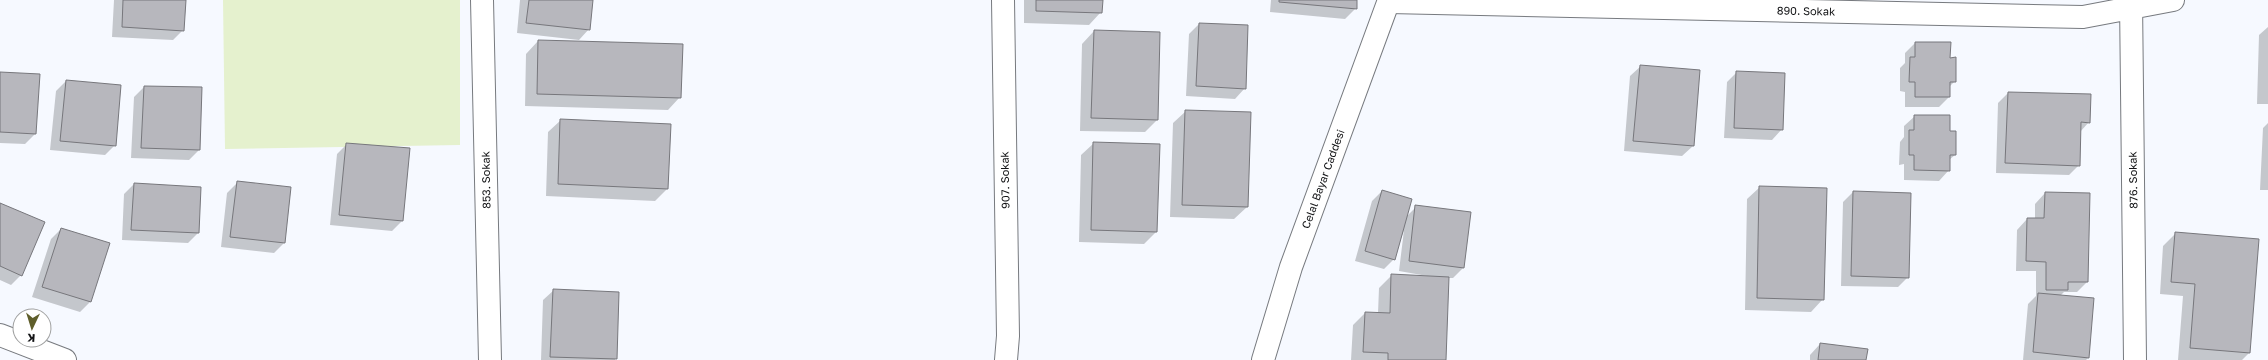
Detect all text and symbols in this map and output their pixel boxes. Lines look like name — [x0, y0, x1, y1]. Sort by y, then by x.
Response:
street label: 890. Sokak — [1777, 3, 1835, 18]
street label: Celal Bayar Caddesi — [1299, 127, 1347, 230]
street label: 853. Sokak — [478, 151, 493, 209]
street label: 907. Sokak — [997, 151, 1012, 209]
street label: 876. Sokak — [2125, 151, 2140, 209]
north arrow — [12, 308, 52, 348]
text: K — [27, 332, 36, 345]

